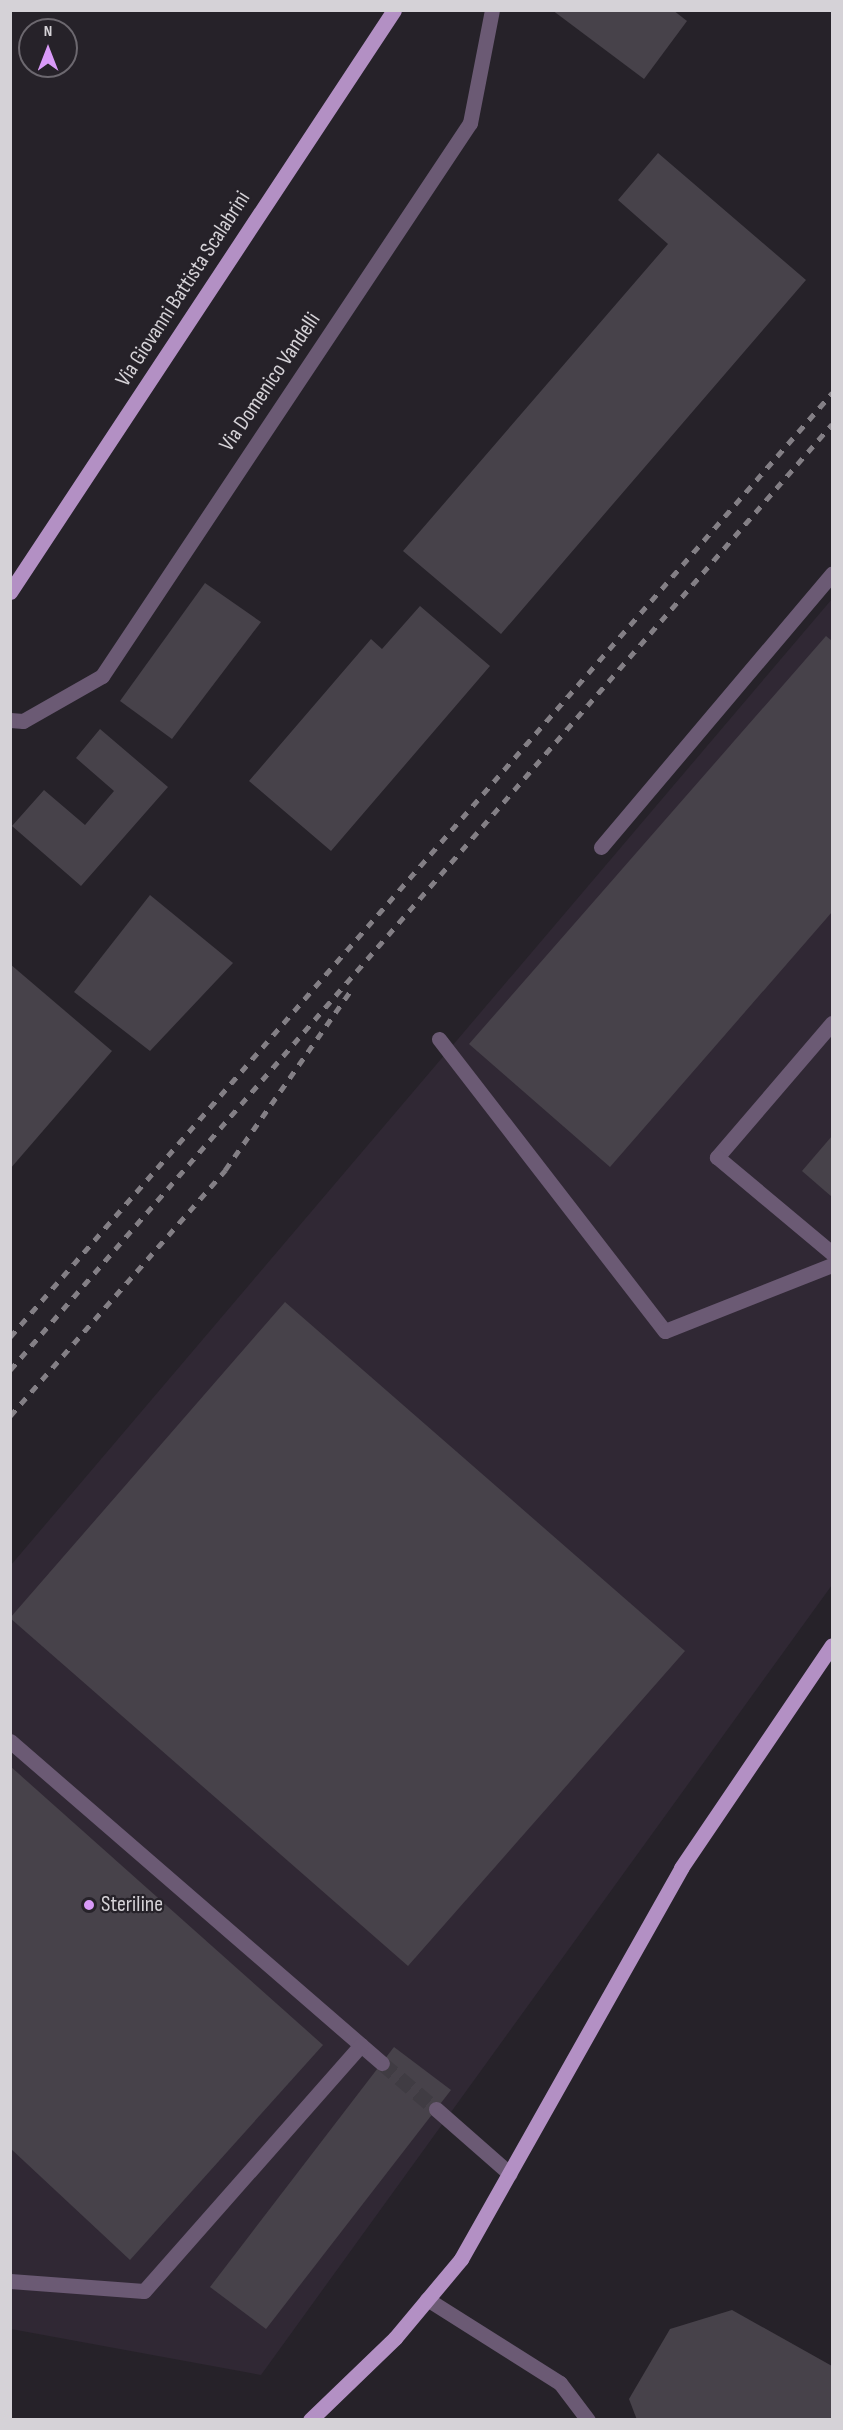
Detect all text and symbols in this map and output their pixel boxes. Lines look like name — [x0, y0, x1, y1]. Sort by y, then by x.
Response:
north arrow — [18, 18, 78, 78]
text: N — [44, 22, 52, 41]
street label: Via Giovanni Battista Scalabrini — [110, 186, 256, 392]
street label: Via Domenico Vandelli — [214, 308, 326, 456]
place label: Steriline — [101, 1892, 163, 1918]
marker: Steriline — [82, 1898, 96, 1912]

